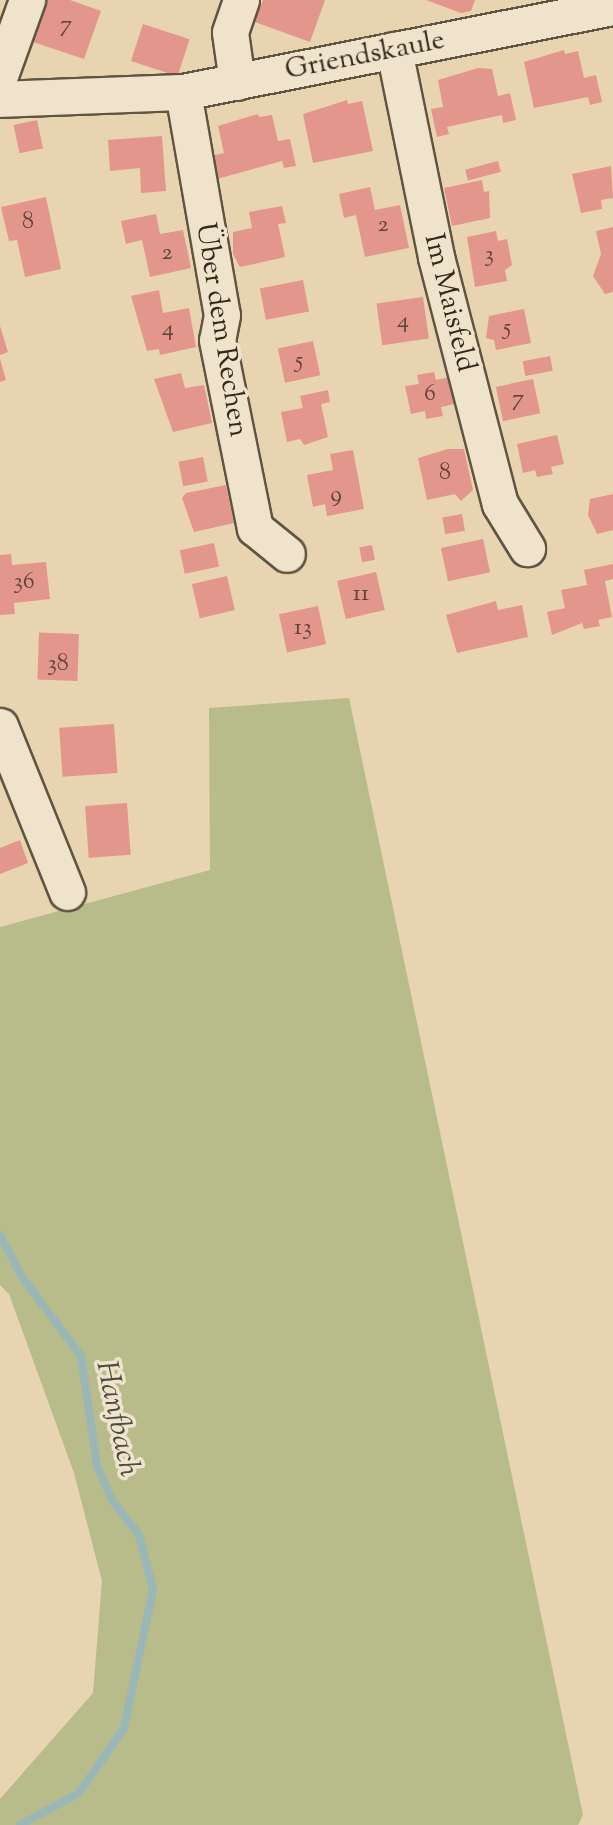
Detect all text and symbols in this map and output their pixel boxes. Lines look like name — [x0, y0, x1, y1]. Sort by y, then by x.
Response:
house number: 7 — [60, 12, 72, 40]
street label: Griendskaule — [282, 24, 448, 88]
house number: 8 — [22, 209, 34, 237]
house number: 2 — [377, 212, 389, 240]
street label: Über dem Rechen — [187, 220, 255, 440]
street label: Im Maisfeld — [416, 230, 482, 376]
house number: 2 — [161, 240, 173, 268]
house number: 3 — [484, 242, 494, 270]
house number: 4 — [397, 308, 409, 336]
house number: 5 — [503, 315, 511, 343]
house number: 4 — [162, 316, 174, 344]
house number: 5 — [295, 348, 303, 376]
house number: 6 — [424, 381, 436, 409]
house number: 7 — [512, 386, 524, 414]
house number: 8 — [439, 460, 451, 488]
house number: 9 — [330, 482, 342, 510]
house number: 36 — [13, 569, 35, 597]
house number: 11 — [353, 581, 369, 609]
house number: 13 — [294, 615, 312, 643]
house number: 38 — [47, 651, 69, 679]
water label: Hanfbach — [86, 1358, 146, 1480]

